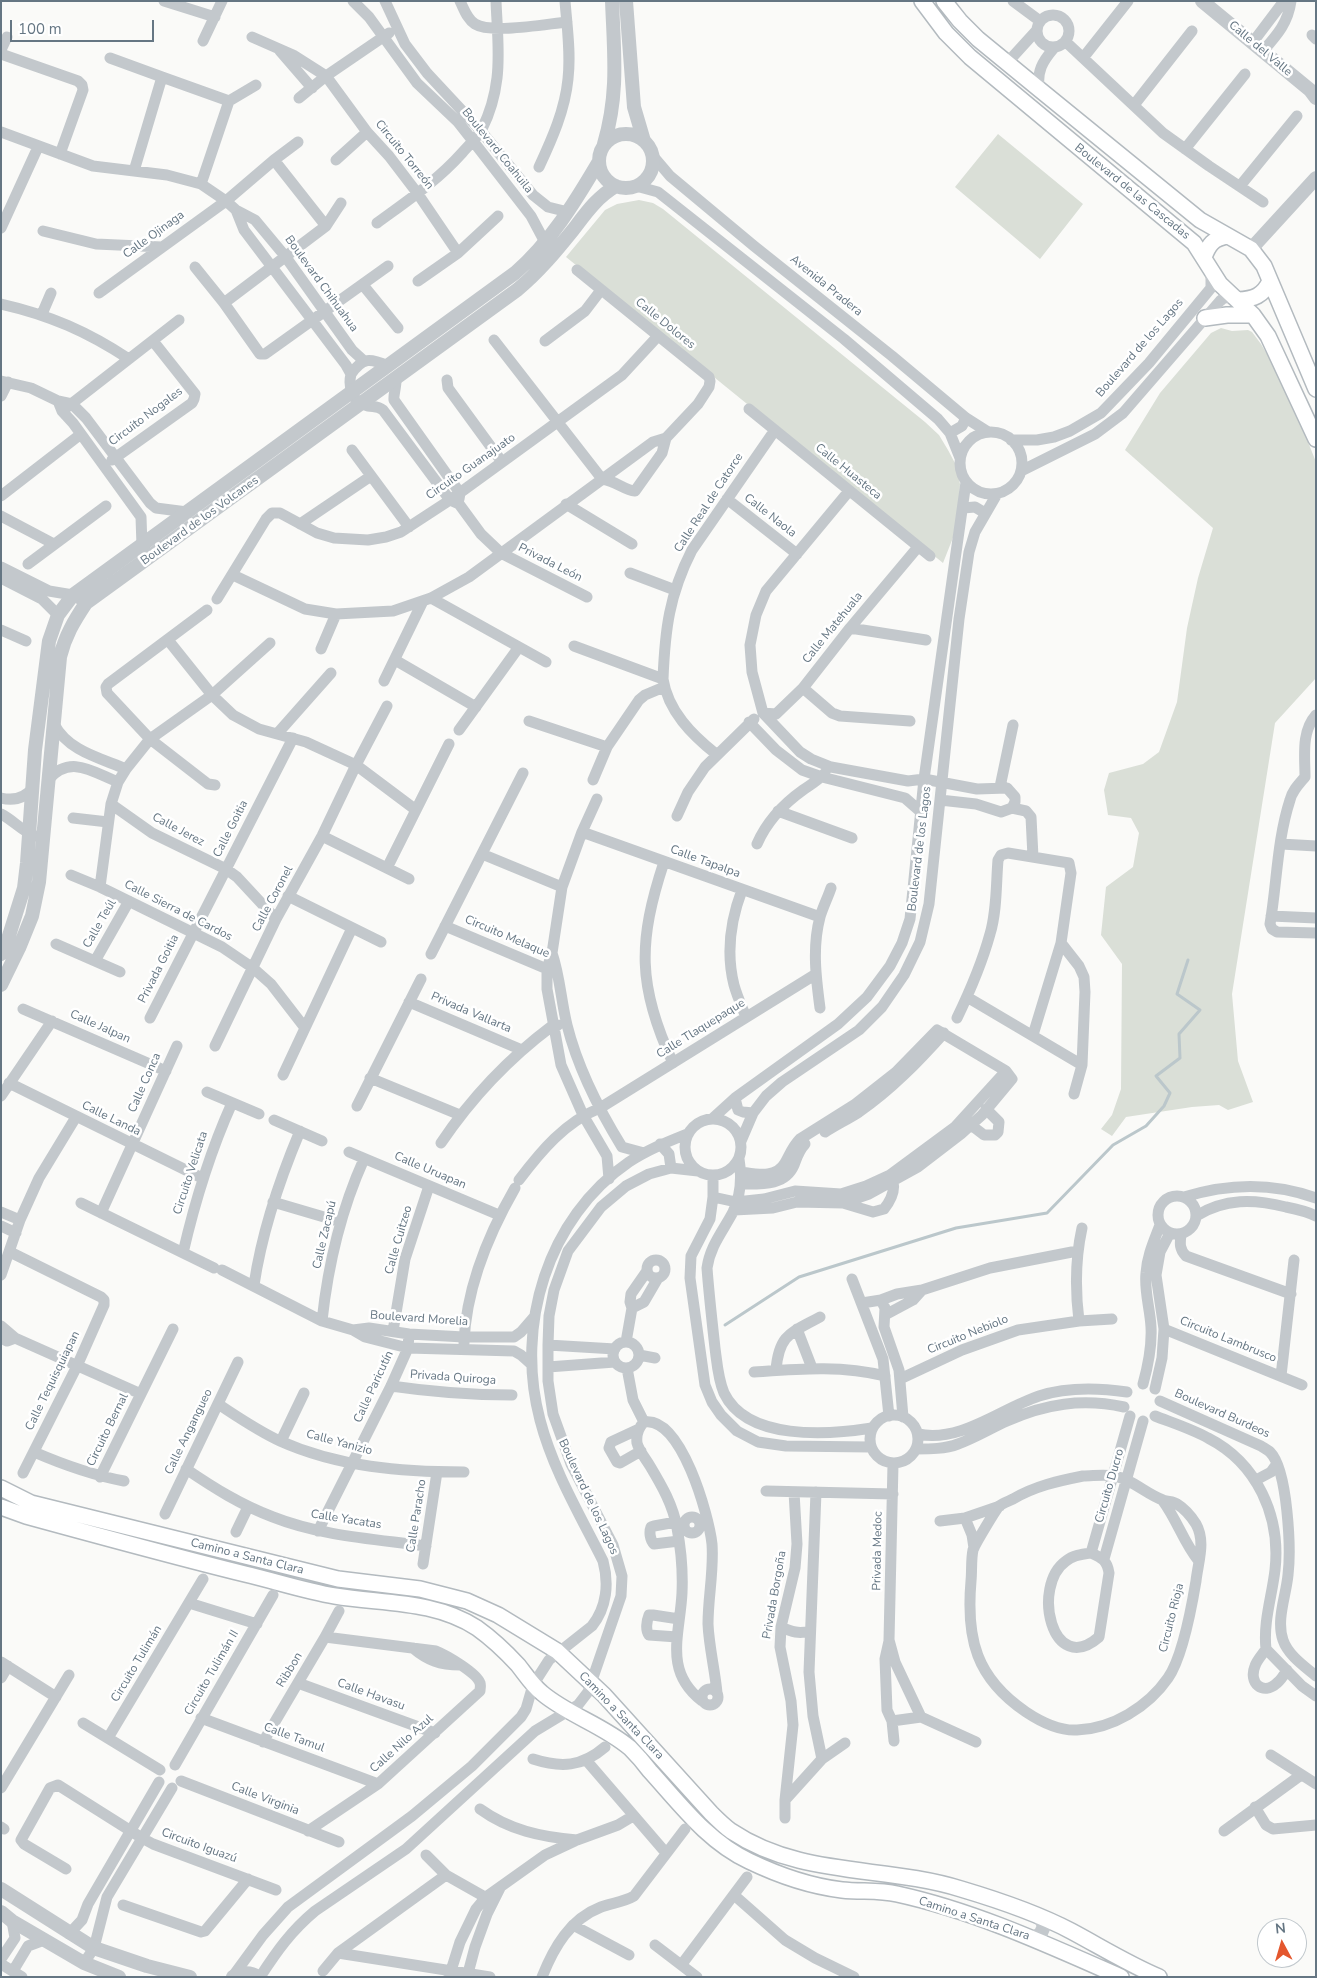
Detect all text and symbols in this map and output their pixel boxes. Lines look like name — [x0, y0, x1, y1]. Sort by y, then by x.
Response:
scale bar — [12, 10, 156, 42]
street label: Calle del Valle — [1225, 18, 1295, 80]
text: 100 m — [18, 19, 62, 39]
street label: Boulevard Coahuila — [458, 106, 536, 196]
street label: Circuito Torreón — [372, 117, 436, 193]
street label: Boulevard de las Cascadas — [1071, 141, 1193, 243]
street label: Calle Ojinaga — [121, 208, 187, 262]
street label: Boulevard Chihuahua — [281, 233, 361, 335]
street label: Avenida Pradera — [787, 252, 865, 320]
street label: Calle Dolores — [632, 295, 698, 353]
street label: Boulevard de los Lagos — [1093, 296, 1187, 400]
street label: Circuito Nogales — [106, 385, 186, 449]
street label: Circuito Guanajuato — [424, 431, 518, 503]
street label: Calle Huasteca — [812, 441, 884, 503]
street label: Calle Real de Catorce — [671, 451, 747, 555]
street label: Boulevard de los Volcanes — [138, 473, 262, 569]
street label: Calle Naola — [741, 491, 799, 541]
street label: Privada León — [516, 541, 584, 585]
street label: Calle Matehuala — [800, 589, 866, 667]
street label: Boulevard de los Lagos — [905, 786, 935, 912]
street label: Calle Goitia — [210, 798, 252, 860]
street label: Calle Jerez — [149, 810, 207, 850]
street label: Calle Tapalpa — [668, 843, 742, 881]
street label: Calle Coronel — [250, 864, 296, 934]
street label: Calle Sierra de Cardos — [121, 877, 235, 945]
street label: Calle Teúl — [80, 897, 120, 951]
street label: Circuito Melaque — [462, 913, 552, 961]
street label: Privada Goitia — [136, 932, 182, 1006]
street label: Privada Vallarta — [429, 990, 513, 1036]
street label: Calle Tlaquepaque — [654, 996, 748, 1062]
street label: Calle Jalpan — [68, 1007, 132, 1047]
street label: Calle Conca — [125, 1051, 165, 1115]
street label: Calle Landa — [79, 1099, 143, 1139]
street label: Circuito Velicata — [171, 1130, 211, 1216]
street label: Calle Uruapan — [392, 1149, 468, 1193]
street label: Calle Zacapú — [310, 1199, 340, 1271]
street label: Calle Cuitzeo — [382, 1204, 416, 1276]
street label: Boulevard Morelia — [369, 1308, 469, 1330]
street label: Circuito Nebiolo — [925, 1312, 1011, 1358]
street label: Circuito Lambrusco — [1178, 1314, 1278, 1366]
street label: Calle Tequisquiapan — [23, 1329, 83, 1433]
street label: Calle Paricutín — [351, 1349, 397, 1425]
street label: Privada Quiroga — [409, 1368, 497, 1388]
street label: Boulevard Burdeos — [1172, 1386, 1272, 1442]
street label: Calle Angangueo — [162, 1387, 216, 1477]
street label: Circuito Bernal — [84, 1391, 132, 1469]
street label: Calle Yanizio — [304, 1427, 374, 1459]
street label: Boulevard de los Lagos — [555, 1437, 621, 1557]
street label: Circuito Ducro — [1093, 1447, 1127, 1525]
street label: Calle Paracho — [404, 1478, 430, 1554]
street label: Calle Yacatas — [310, 1507, 382, 1533]
street label: Privada Medoc — [870, 1511, 886, 1591]
street label: Camino a Santa Clara — [189, 1536, 305, 1578]
street label: Privada Borgoña — [760, 1550, 790, 1640]
street label: Circuito Rioja — [1156, 1582, 1188, 1654]
street label: Circuito Tulimán — [108, 1623, 166, 1705]
street label: Circuito Tulimán II — [182, 1628, 242, 1718]
street label: Ribbon — [274, 1650, 306, 1690]
street label: Camino a Santa Clara — [575, 1669, 667, 1763]
street label: Calle Havasu — [335, 1676, 407, 1714]
street label: Calle Nilo Azul — [367, 1712, 437, 1776]
street label: Calle Tamul — [261, 1720, 327, 1756]
street label: Calle Virginia — [229, 1779, 301, 1819]
street label: Circuito Iguazú — [159, 1826, 239, 1866]
street label: Camino a Santa Clara — [917, 1894, 1031, 1944]
north arrow — [1257, 1918, 1307, 1968]
text: N — [1274, 1919, 1287, 1939]

